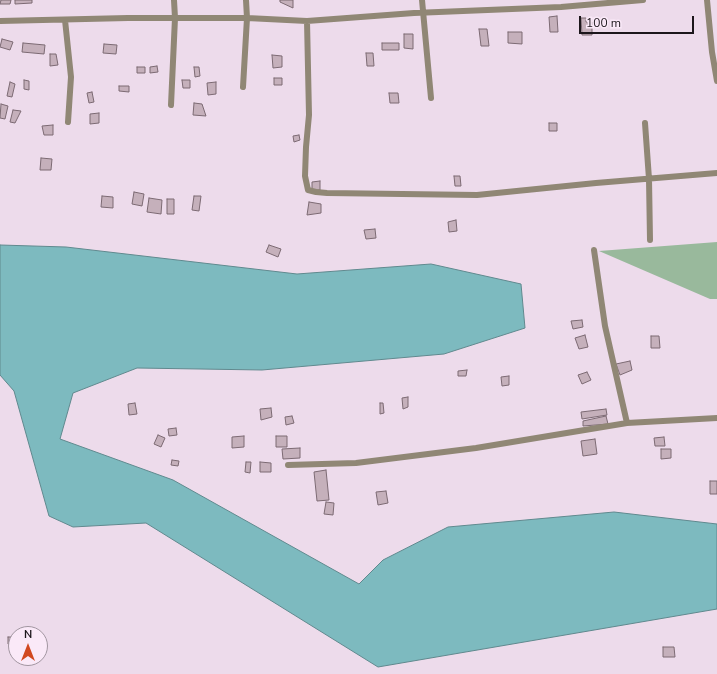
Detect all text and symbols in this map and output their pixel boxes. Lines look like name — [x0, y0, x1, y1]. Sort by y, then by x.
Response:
scale bar — [581, 8, 696, 34]
text: 100 m — [586, 15, 621, 31]
north arrow — [8, 626, 48, 666]
text: N — [24, 627, 32, 642]

